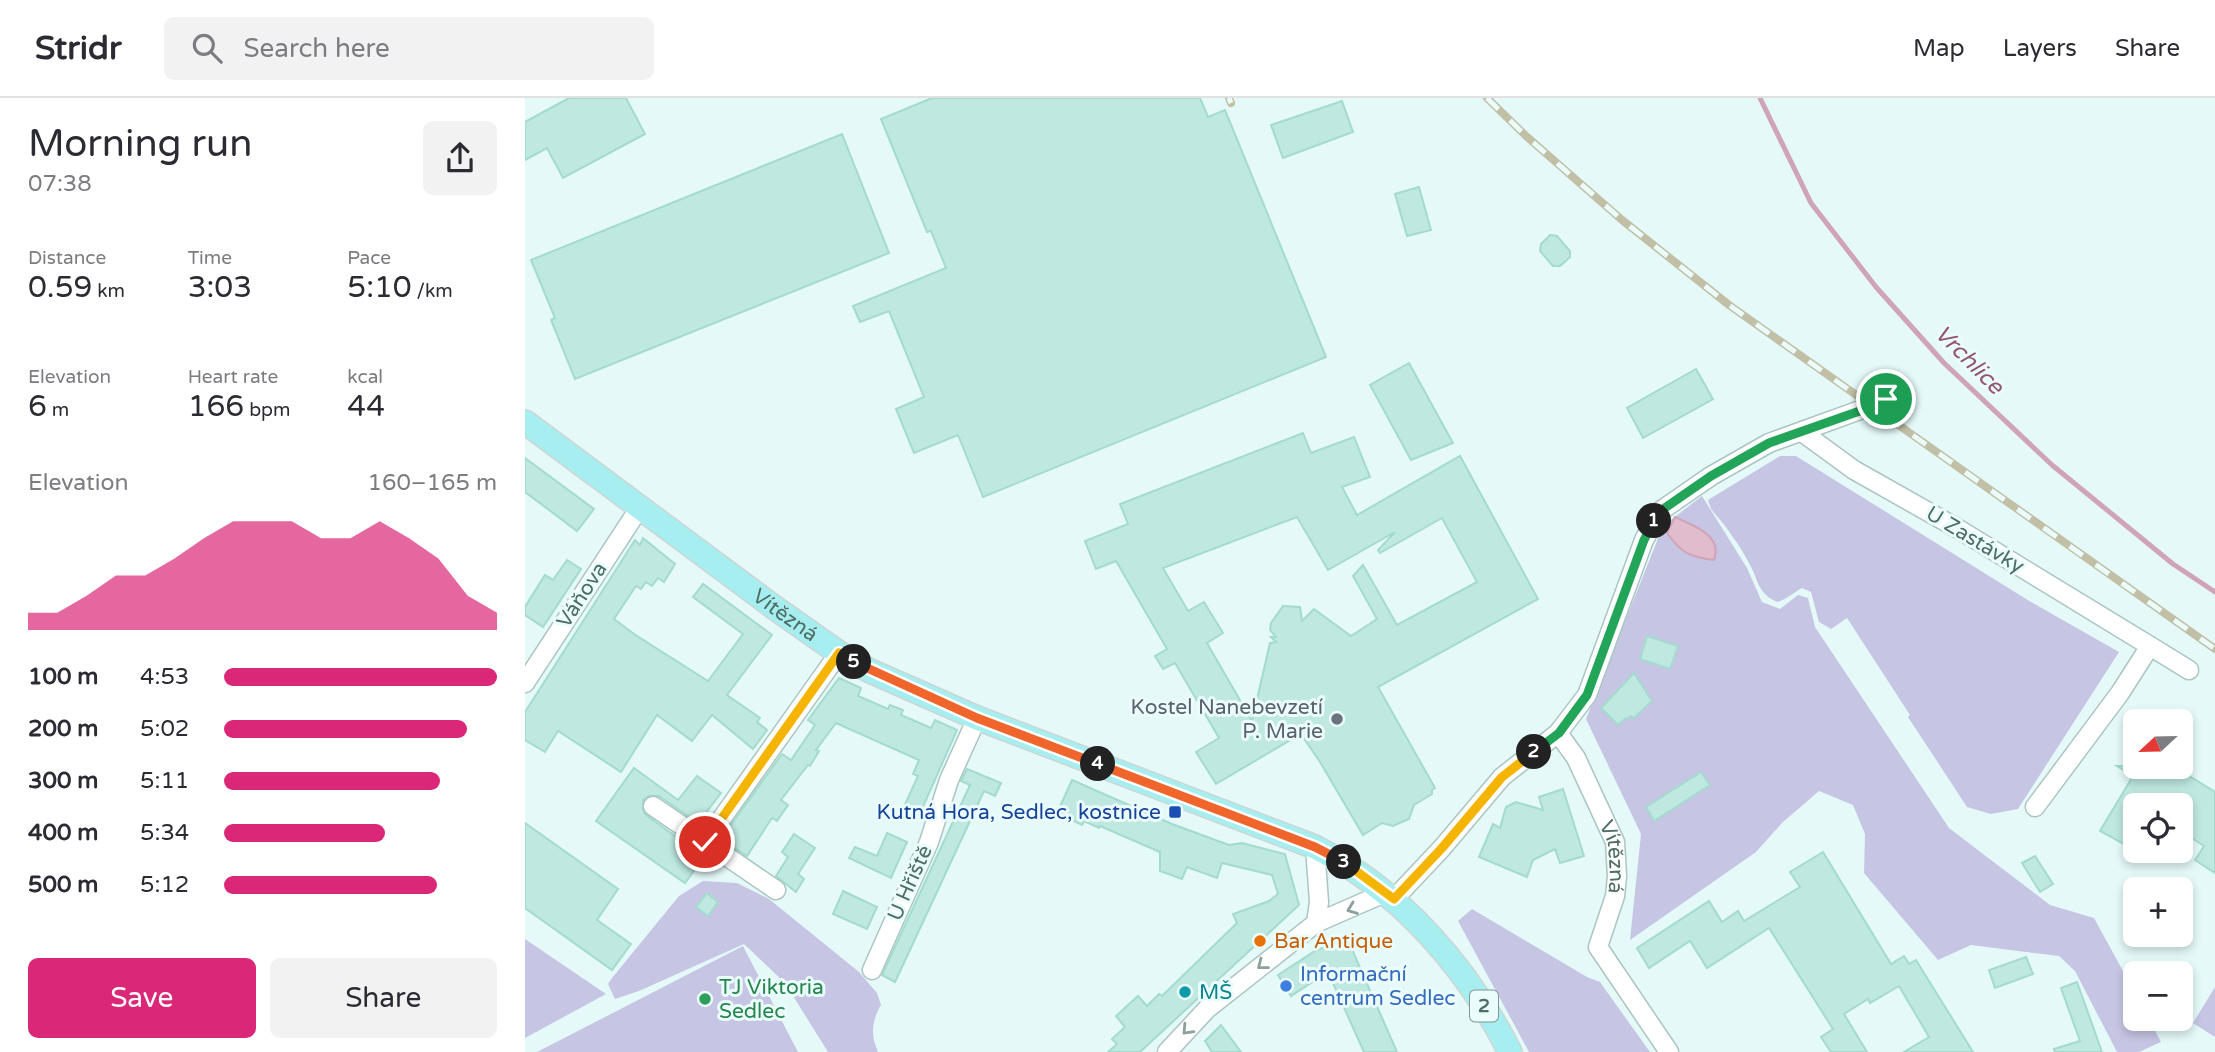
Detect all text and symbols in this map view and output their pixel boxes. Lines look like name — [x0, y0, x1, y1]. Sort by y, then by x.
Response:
search box — [164, 17, 654, 80]
text: Stridr — [35, 29, 122, 68]
icon: search — [188, 29, 226, 67]
text: Search here — [244, 33, 390, 64]
text: Map — [1913, 34, 1965, 63]
text: Layers — [2003, 34, 2077, 63]
text: Share — [2115, 34, 2180, 63]
text: Morning run — [28, 121, 252, 167]
button: share — [423, 121, 497, 195]
text: 07:38 — [28, 170, 92, 198]
text: Distance — [28, 247, 106, 269]
text: Time — [188, 247, 232, 269]
text: Pace — [347, 247, 391, 269]
text: 0.59 — [28, 269, 92, 306]
text: 3:03 — [188, 269, 252, 306]
text: 5:10 — [347, 269, 412, 306]
text: km — [92, 280, 125, 302]
text: /km — [412, 280, 453, 302]
water label: Vrchlice — [1929, 320, 2011, 402]
text: Elevation — [28, 366, 111, 388]
text: Heart rate — [188, 366, 278, 388]
text: kcal — [347, 366, 383, 388]
pin — [1856, 369, 1916, 429]
icon: arrive — [1867, 380, 1905, 418]
text: 6 — [28, 388, 47, 425]
text: 166 — [188, 388, 244, 425]
text: 44 — [347, 388, 385, 425]
text: m — [47, 399, 69, 421]
text: bpm — [244, 399, 291, 421]
text: Elevation — [28, 469, 129, 497]
text: 160–165 m — [368, 469, 497, 497]
street label: U Zastávky — [1921, 501, 2029, 579]
pin: 1 — [1637, 504, 1671, 538]
text: 1 — [1648, 509, 1659, 531]
street label: Váňova — [552, 557, 612, 633]
street label: Vítězná — [748, 583, 823, 647]
pin: 5 — [837, 644, 871, 680]
text: 5 — [848, 650, 859, 672]
text: 100 m — [28, 663, 98, 691]
text: 4:53 — [140, 663, 189, 691]
place label: Kostel Nanebevzetí P. Marie — [1131, 695, 1323, 744]
north arrow — [2123, 709, 2193, 779]
map controls — [2123, 709, 2193, 1031]
marker: Kostel Nanebevzetí P. Marie — [1329, 711, 1345, 727]
text: 200 m — [28, 715, 98, 743]
text: 5:02 — [140, 715, 189, 743]
pin: 2 — [1517, 734, 1551, 770]
text: 2 — [1528, 740, 1539, 762]
pin: 4 — [1081, 746, 1115, 782]
text: 4 — [1092, 752, 1103, 774]
text: 300 m — [28, 767, 98, 795]
text: 5:11 — [140, 767, 189, 795]
button: locate — [2123, 793, 2193, 863]
place label: Kutná Hora, Sedlec, kostnice — [877, 800, 1161, 825]
marker: Kutná Hora, Sedlec, kostnice — [1167, 804, 1183, 820]
pin — [675, 812, 735, 872]
street label: Vítězná — [1594, 816, 1630, 895]
text: 400 m — [28, 819, 98, 847]
text: 5:34 — [140, 819, 189, 847]
icon: check — [686, 823, 724, 861]
street label: U Hřiště — [882, 841, 938, 925]
pin: 3 — [1327, 844, 1361, 880]
text: 3 — [1338, 850, 1349, 872]
text: 500 m — [28, 871, 98, 899]
text: 5:12 — [140, 871, 189, 899]
button: + — [2123, 877, 2193, 947]
one-way arrow — [1346, 900, 1358, 914]
place label: Bar Antique — [1274, 929, 1393, 954]
marker: Bar Antique — [1252, 933, 1268, 949]
one-way arrow — [1258, 957, 1271, 969]
button: Save — [28, 958, 256, 1038]
button: Share — [270, 958, 497, 1038]
button: − — [2123, 961, 2193, 1031]
place label: Informační centrum Sedlec — [1300, 962, 1456, 1011]
place label: TJ Viktoria Sedlec — [719, 975, 824, 1024]
marker: Informační centrum Sedlec — [1278, 978, 1294, 994]
place label: MŠ — [1199, 980, 1232, 1005]
marker: MŠ — [1177, 984, 1193, 1000]
marker: TJ Viktoria Sedlec — [697, 991, 713, 1007]
road number: 2 — [1470, 991, 1498, 1022]
one-way arrow — [1183, 1022, 1196, 1035]

